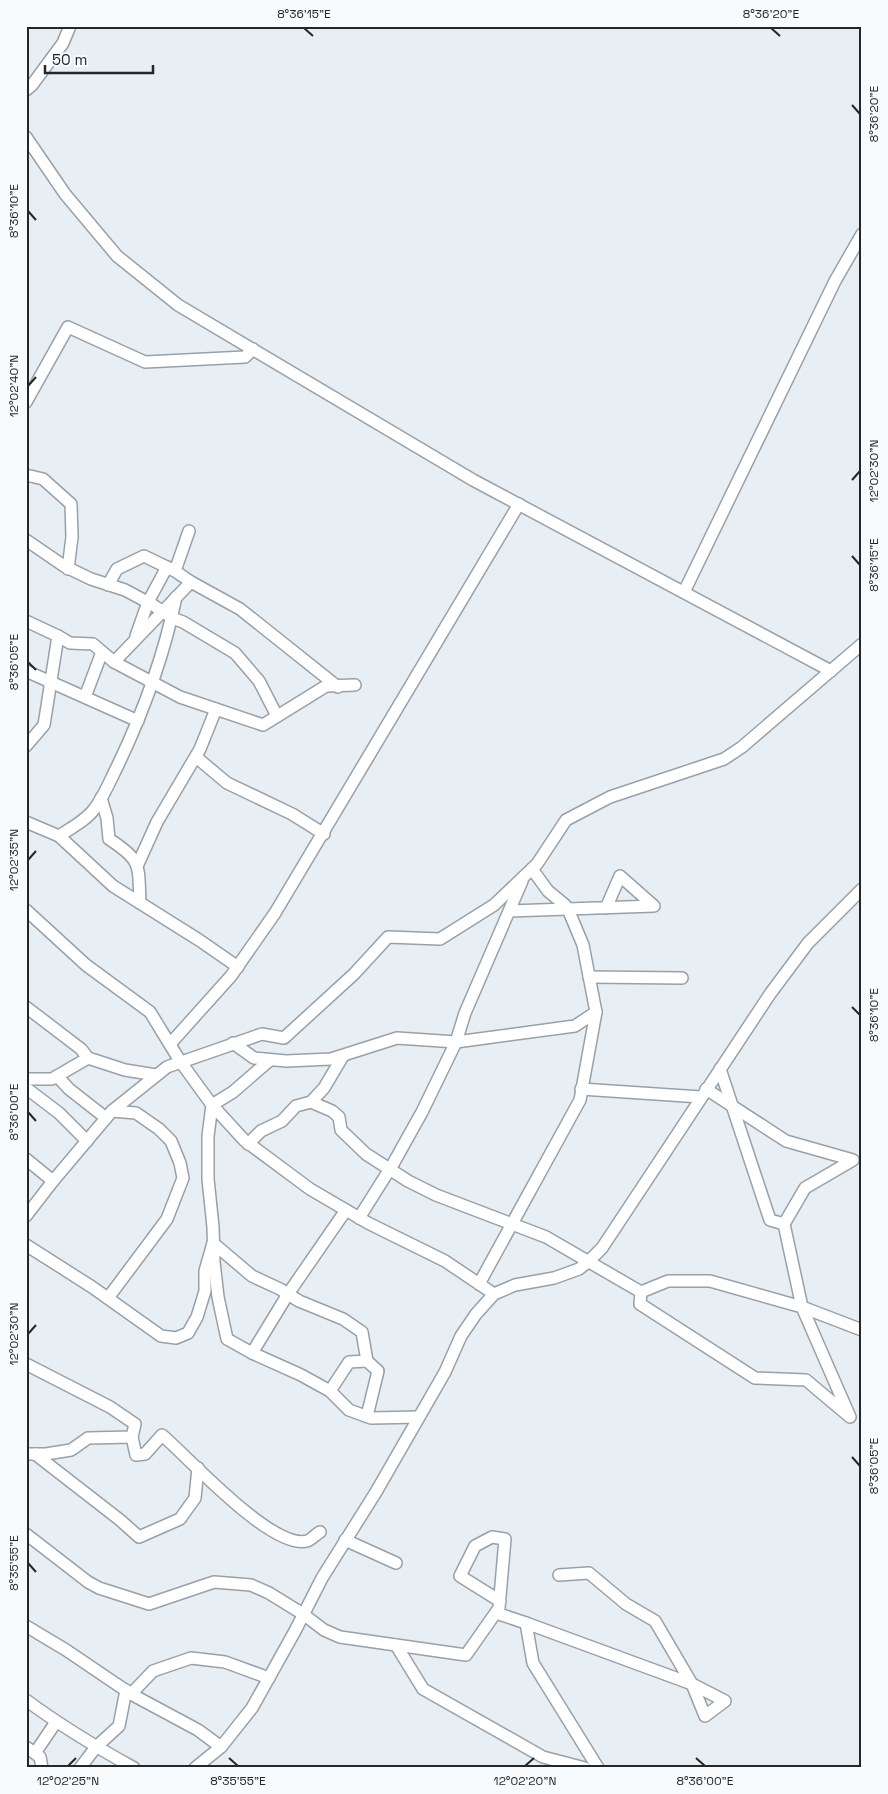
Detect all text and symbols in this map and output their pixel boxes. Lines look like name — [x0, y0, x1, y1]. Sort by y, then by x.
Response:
text: 8°36'15"E — [277, 6, 331, 22]
text: 8°36'20"E — [743, 6, 799, 22]
scale bar — [45, 42, 152, 74]
text: 50 m — [52, 50, 87, 69]
text: 8°36'20"E — [866, 86, 882, 142]
text: 8°36'10"E — [6, 184, 22, 238]
text: 12°02'40"N — [6, 355, 22, 417]
text: 12°02'30"N — [866, 440, 882, 502]
text: 8°36'15"E — [866, 538, 882, 592]
text: 8°36'05"E — [6, 634, 22, 690]
text: 12°02'35"N — [6, 829, 22, 891]
text: 8°36'10"E — [866, 988, 882, 1042]
text: 8°36'00"E — [6, 1083, 22, 1140]
text: 12°02'30"N — [6, 1303, 22, 1365]
text: 8°36'05"E — [866, 1438, 882, 1494]
text: 8°35'55"E — [6, 1535, 22, 1591]
text: 12°02'25"N — [37, 1773, 99, 1789]
text: 8°35'55"E — [210, 1773, 266, 1789]
text: 12°02'20"N — [494, 1773, 556, 1789]
text: 8°36'00"E — [677, 1773, 734, 1789]

